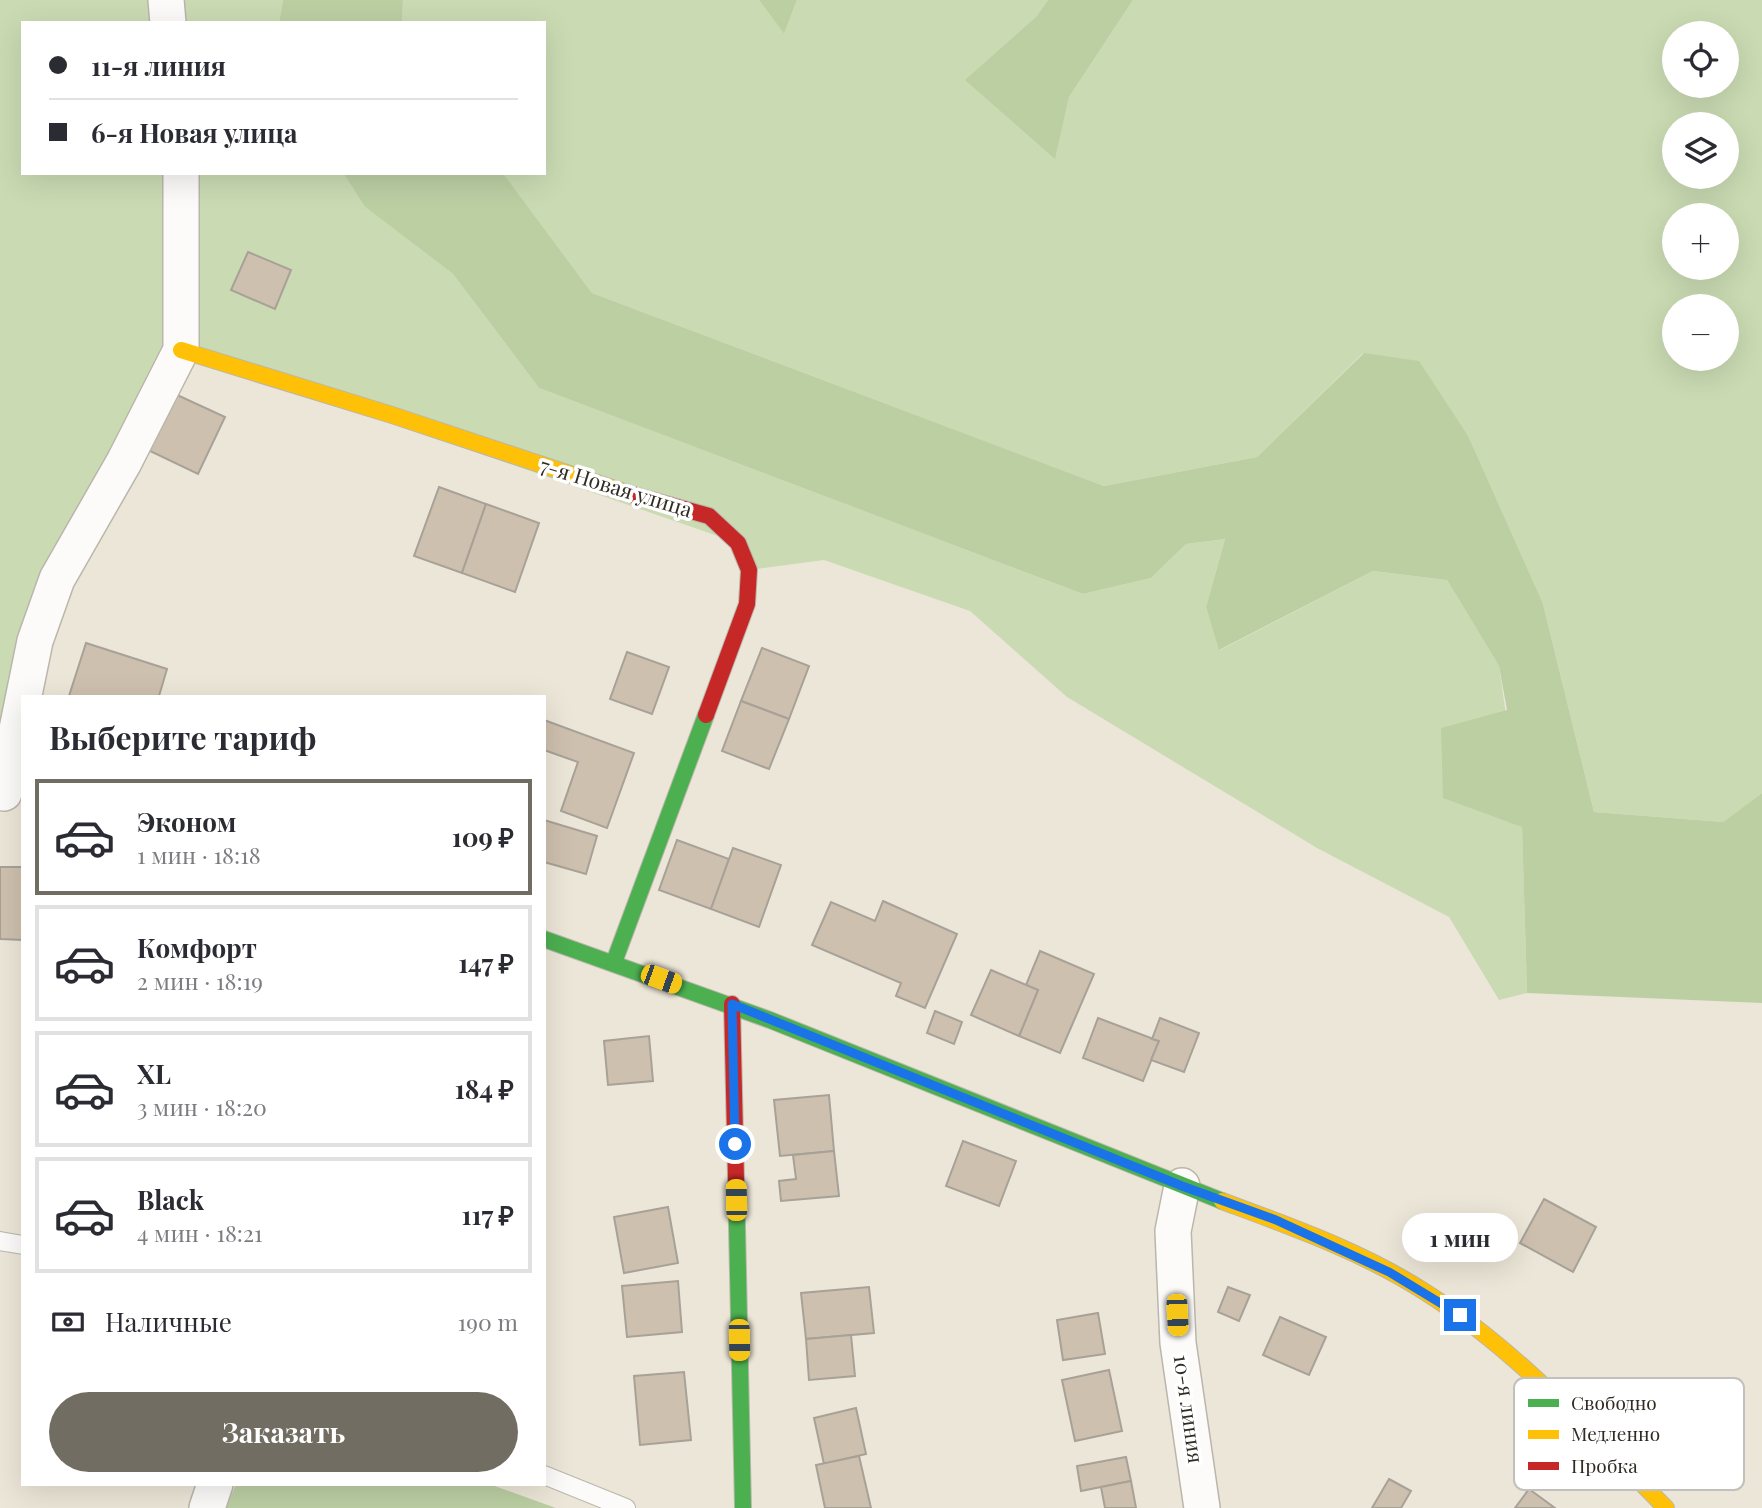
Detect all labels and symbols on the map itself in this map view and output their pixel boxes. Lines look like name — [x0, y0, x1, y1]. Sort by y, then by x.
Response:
street label: 7-я Новая улица — [537, 450, 696, 523]
car — [638, 962, 685, 996]
route start — [719, 1128, 751, 1160]
car — [726, 1179, 747, 1221]
callout: 1 мин — [1402, 1214, 1518, 1262]
car — [1166, 1293, 1189, 1337]
route end — [1444, 1299, 1476, 1331]
car — [729, 1319, 750, 1361]
street label: 10-я линия — [1168, 1353, 1211, 1465]
legend — [1514, 1378, 1744, 1490]
text: Свободно — [1571, 1389, 1657, 1415]
text: Медленно — [1571, 1420, 1660, 1446]
text: Пробка — [1571, 1452, 1638, 1478]

